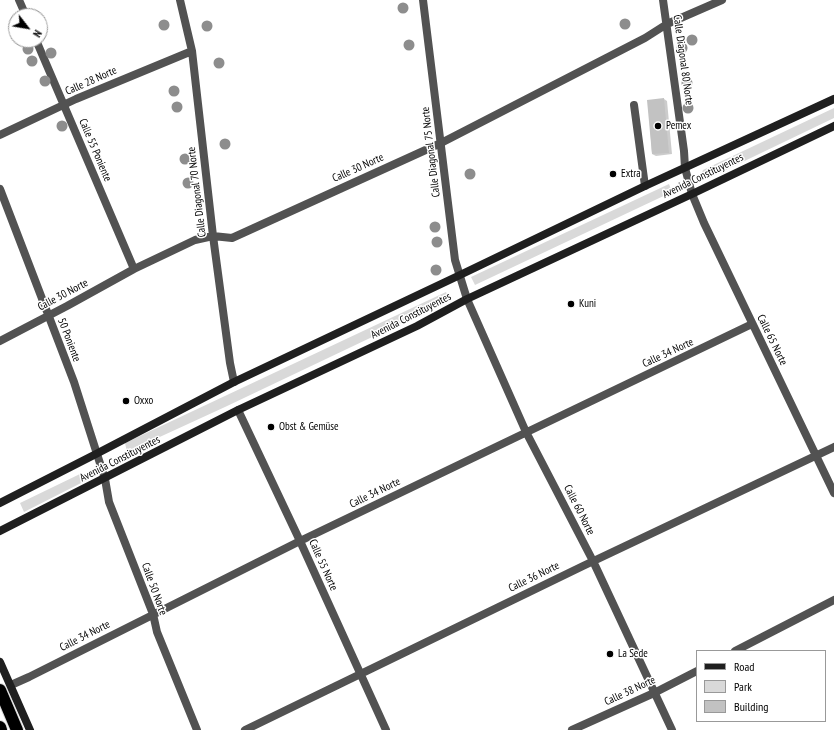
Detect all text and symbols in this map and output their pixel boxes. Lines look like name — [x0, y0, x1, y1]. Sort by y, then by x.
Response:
north arrow — [8, 8, 48, 48]
street label: Calle Diagonal 80 Norte — [670, 14, 696, 106]
text: N — [30, 28, 45, 40]
street label: Calle 28 Norte — [63, 64, 119, 98]
street label: Calle Diagonal 75 Norte — [419, 106, 443, 198]
street label: Calle 55 Poniente — [76, 117, 114, 183]
place label: Pemex — [666, 119, 691, 133]
marker: Pemex — [653, 121, 663, 131]
street label: Calle Diagonal 70 Norte — [185, 146, 209, 238]
street label: Calle 30 Norte — [330, 151, 386, 185]
street label: Avenida Constituyentes — [660, 151, 746, 201]
place label: Extra — [621, 167, 641, 181]
marker: Extra — [608, 169, 618, 179]
street label: Calle 30 Norte — [36, 276, 90, 314]
street label: Avenida Constituyentes — [369, 290, 453, 342]
place label: Kuni — [579, 297, 596, 311]
marker: Kuni — [566, 299, 576, 309]
street label: Calle 65 Norte — [754, 312, 790, 368]
street label: 50 Poniente — [55, 316, 83, 364]
street label: Calle 34 Norte — [640, 335, 696, 371]
place label: Oxxo — [134, 394, 153, 408]
marker: Oxxo — [121, 396, 131, 406]
place label: Obst & Gemüse — [279, 420, 339, 434]
marker: Obst & Gemüse — [266, 422, 276, 432]
street label: Avenida Constituyentes — [78, 433, 162, 485]
street label: Calle 34 Norte — [347, 475, 403, 511]
street label: Calle 60 Norte — [561, 483, 597, 537]
street label: Calle 55 Norte — [306, 537, 340, 593]
street label: Calle 36 Norte — [506, 559, 562, 595]
street label: Calle 50 Norte — [138, 561, 170, 617]
street label: Calle 34 Norte — [58, 618, 112, 654]
place label: La Sede — [618, 647, 648, 661]
marker: La Sede — [605, 649, 615, 659]
legend — [696, 650, 826, 722]
text: Road — [734, 659, 754, 674]
street label: Calle 38 Norte — [602, 673, 658, 709]
text: Park — [734, 679, 752, 694]
text: Building — [734, 699, 769, 714]

